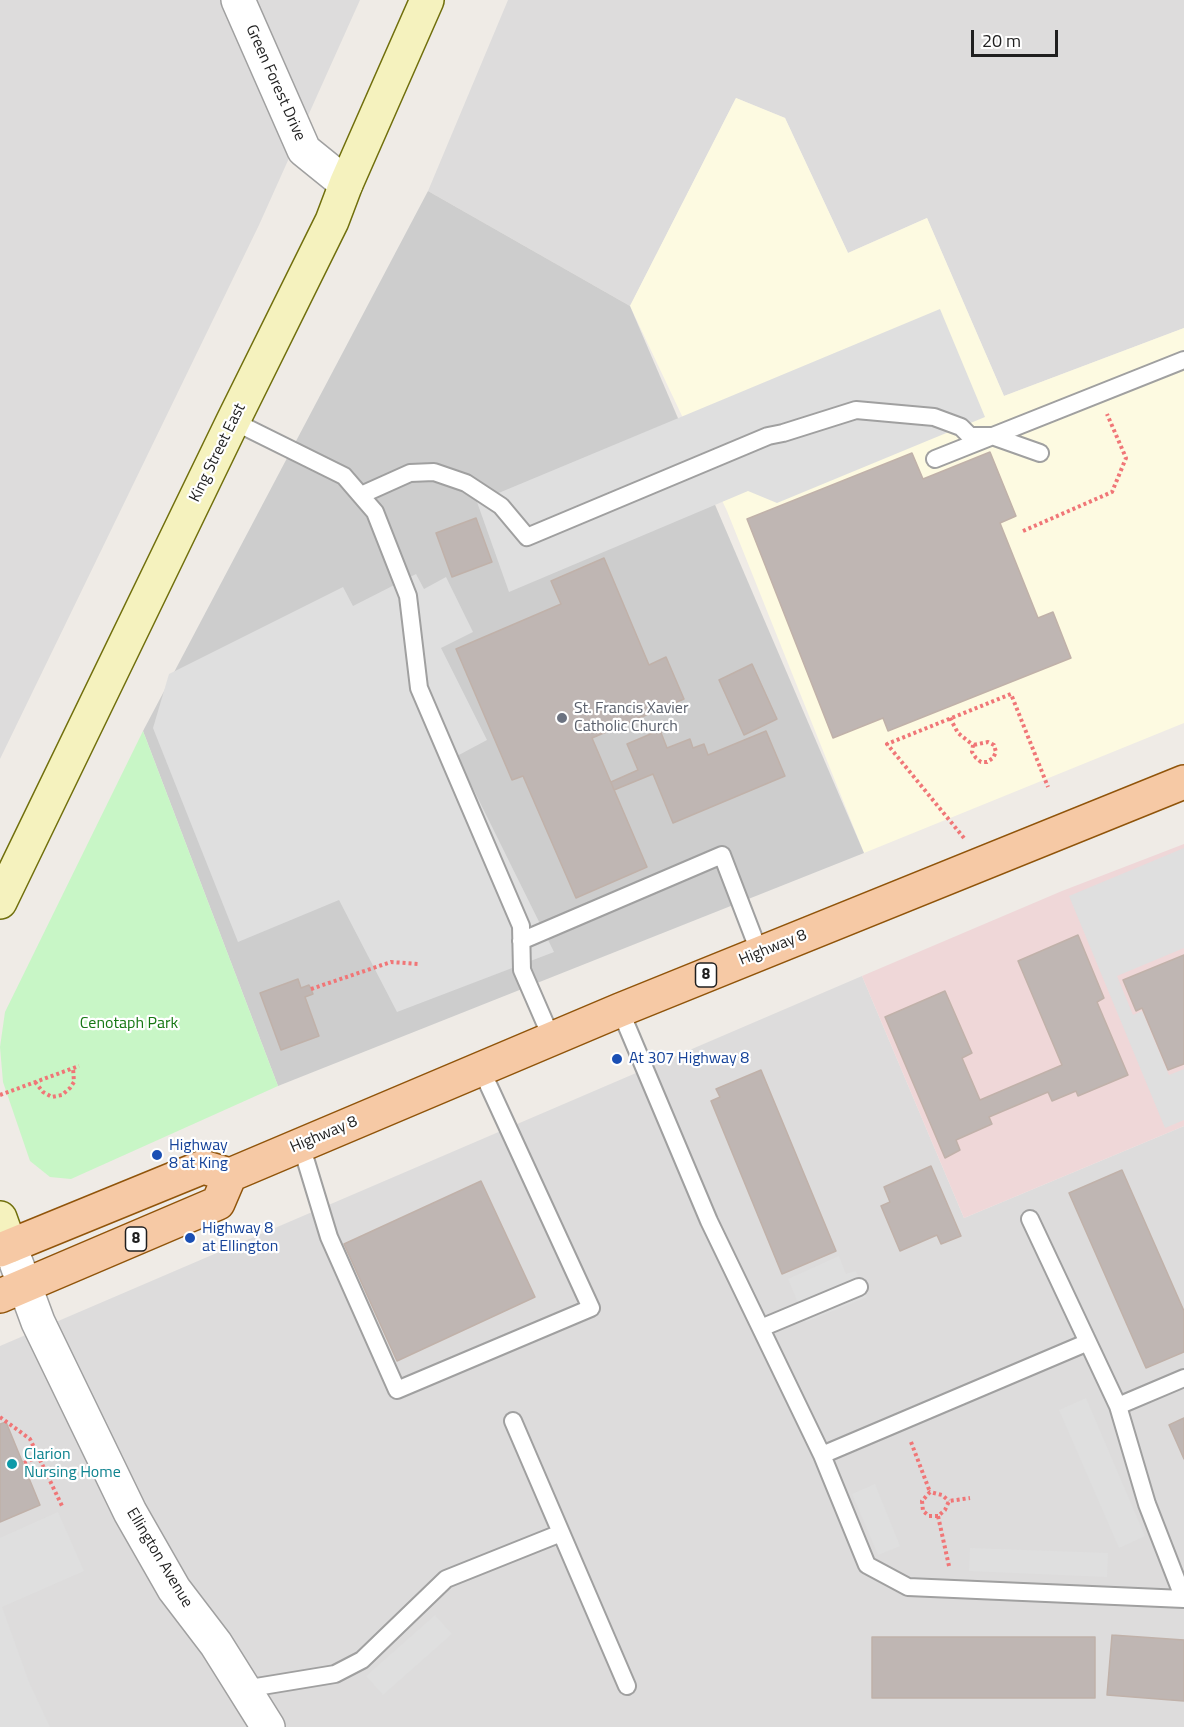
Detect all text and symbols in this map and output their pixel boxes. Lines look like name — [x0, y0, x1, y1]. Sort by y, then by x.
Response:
scale bar — [974, 18, 1061, 56]
street label: Green Forest Drive — [241, 22, 309, 144]
text: 20 m — [982, 27, 1021, 54]
street label: King Street East — [186, 400, 250, 506]
place label: St. Francis Xavier Catholic Church — [574, 699, 688, 737]
marker: St. Francis Xavier Catholic Church — [555, 711, 569, 725]
street label: Highway 8 — [736, 926, 810, 970]
road number: 8 — [696, 963, 716, 987]
park label: Cenotaph Park — [80, 1014, 178, 1034]
place label: At 307 Highway 8 — [629, 1049, 749, 1069]
marker: At 307 Highway 8 — [610, 1052, 624, 1066]
street label: Highway 8 — [287, 1112, 361, 1158]
place label: Highway 8 at King — [169, 1136, 228, 1174]
marker: Highway 8 at King — [150, 1148, 164, 1162]
place label: Highway 8 at Ellington — [202, 1219, 278, 1257]
road number: 8 — [126, 1227, 146, 1251]
marker: Highway 8 at Ellington — [183, 1231, 197, 1245]
place label: Clarion Nursing Home — [24, 1445, 121, 1483]
marker: Clarion Nursing Home — [5, 1457, 19, 1471]
street label: Ellington Avenue — [122, 1505, 196, 1611]

